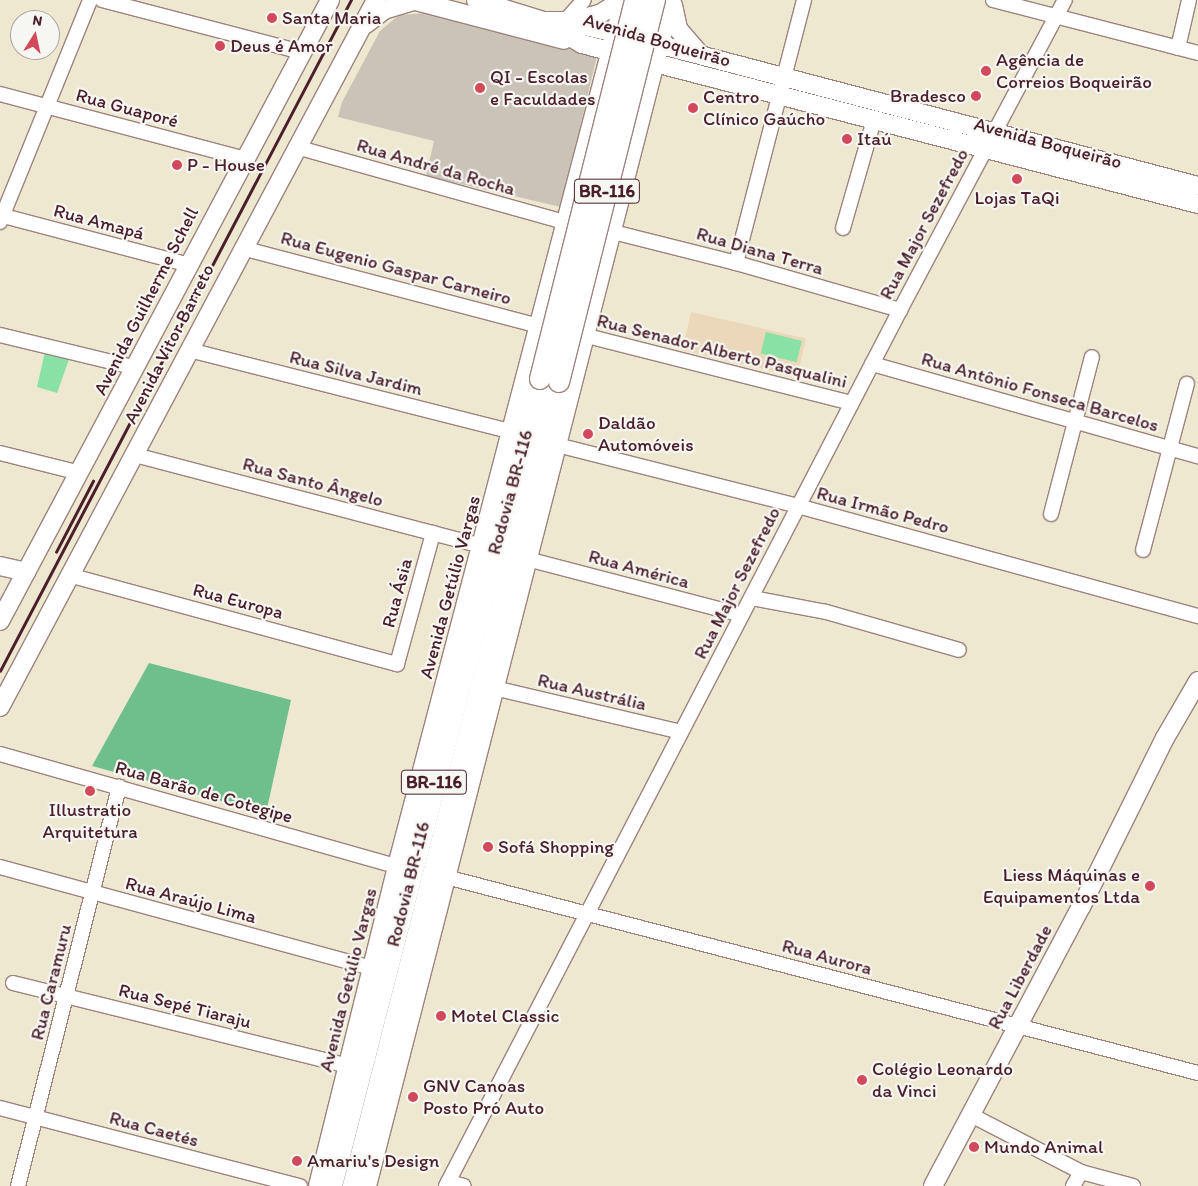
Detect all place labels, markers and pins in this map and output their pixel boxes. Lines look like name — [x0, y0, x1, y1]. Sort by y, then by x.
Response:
place label: Santa Maria — [282, 7, 381, 29]
marker: Santa Maria — [266, 12, 278, 24]
place label: Deus é Amor — [230, 35, 333, 57]
marker: Deus é Amor — [214, 40, 226, 52]
place label: Agência de Correios Boqueirão — [996, 49, 1152, 93]
marker: Agência de Correios Boqueirão — [980, 65, 992, 77]
place label: QI - Escolas e Faculdades — [490, 66, 595, 110]
marker: QI - Escolas e Faculdades — [474, 82, 486, 94]
place label: Bradesco — [890, 85, 966, 107]
place label: Centro Clínico Gaúcho — [703, 86, 825, 130]
marker: Bradesco — [970, 90, 982, 102]
marker: Centro Clínico Gaúcho — [687, 102, 699, 114]
place label: Itaú — [857, 128, 892, 150]
marker: Itaú — [841, 133, 853, 145]
place label: P - House — [187, 154, 265, 176]
marker: P - House — [171, 159, 183, 171]
marker: Lojas TaQi — [1011, 173, 1023, 185]
place label: Lojas TaQi — [975, 187, 1059, 209]
place label: Daldão Automóveis — [598, 412, 694, 456]
marker: Daldão Automóveis — [582, 428, 594, 440]
marker: Illustratio Arquitetura — [84, 785, 96, 797]
place label: Illustratio Arquitetura — [42, 799, 138, 843]
place label: Sofá Shopping — [498, 836, 615, 858]
marker: Sofá Shopping — [482, 841, 494, 853]
place label: Liess Máquinas e Equipamentos Ltda — [983, 864, 1140, 908]
marker: Liess Máquinas e Equipamentos Ltda — [1144, 880, 1156, 892]
place label: Motel Classic — [451, 1005, 560, 1027]
marker: Motel Classic — [435, 1010, 447, 1022]
place label: Colégio Leonardo da Vinci — [872, 1058, 1013, 1102]
marker: Colégio Leonardo da Vinci — [856, 1074, 868, 1086]
place label: GNV Canoas Posto Pró Auto — [423, 1075, 544, 1119]
marker: GNV Canoas Posto Pró Auto — [407, 1091, 419, 1103]
place label: Mundo Animal — [984, 1136, 1102, 1158]
marker: Mundo Animal — [968, 1141, 980, 1153]
place label: Amariu's Design — [307, 1150, 439, 1172]
marker: Amariu's Design — [291, 1155, 303, 1167]

